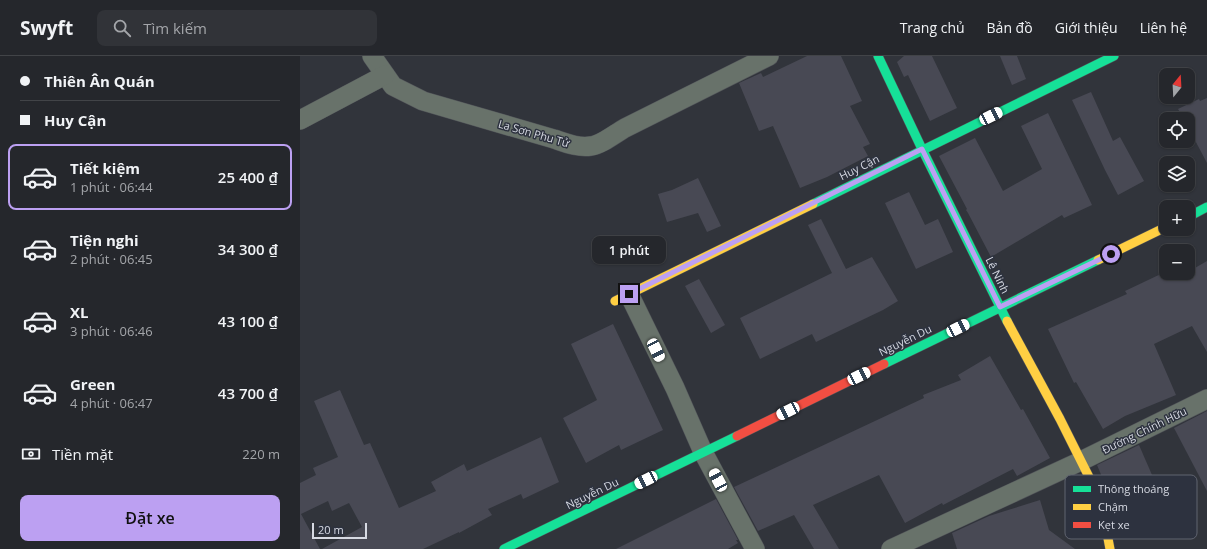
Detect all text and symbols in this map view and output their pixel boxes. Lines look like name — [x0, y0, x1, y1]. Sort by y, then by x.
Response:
search box — [97, 10, 377, 46]
text: Swyft — [20, 15, 73, 41]
icon: search — [111, 17, 133, 39]
text: Tìm kiếm — [143, 18, 207, 38]
text: Trang chủ — [900, 18, 965, 37]
text: Bản đồ — [987, 18, 1033, 37]
text: Giới thiệu — [1055, 18, 1118, 37]
text: Liên hệ — [1140, 18, 1187, 37]
north arrow — [1159, 68, 1195, 104]
map controls — [1159, 68, 1195, 280]
text: Thiên Ân Quán — [44, 71, 155, 91]
car — [978, 105, 1004, 127]
text: Huy Cận — [44, 110, 106, 130]
button: locate — [1159, 112, 1195, 148]
street label: La Sơn Phu Tử — [497, 116, 572, 151]
street label: Huy Cận — [836, 151, 882, 183]
button: layers — [1159, 156, 1195, 192]
text: Tiết kiệm — [70, 158, 140, 178]
icon: car — [22, 159, 58, 195]
text: 25 400 ₫ — [218, 167, 278, 187]
text: 1 phút · 06:44 — [70, 178, 153, 196]
button: + — [1159, 200, 1195, 236]
text: Tiện nghi — [70, 230, 139, 250]
icon: car — [22, 231, 58, 267]
callout: 1 phút — [592, 236, 666, 264]
text: 34 300 ₫ — [218, 239, 278, 259]
text: 1 phút — [609, 241, 649, 259]
button: − — [1159, 244, 1195, 280]
route start — [1102, 245, 1120, 263]
text: 2 phút · 06:45 — [70, 250, 153, 268]
street label: Lê Ninh — [983, 254, 1013, 296]
route end — [620, 285, 638, 303]
text: XL — [70, 302, 88, 322]
icon: car — [22, 303, 58, 339]
text: 43 100 ₫ — [218, 311, 278, 331]
car — [945, 317, 971, 339]
street label: Nguyễn Du — [876, 321, 934, 359]
text: 3 phút · 06:46 — [70, 322, 153, 340]
car — [645, 337, 667, 363]
car — [846, 365, 872, 387]
text: Green — [70, 374, 115, 394]
icon: car — [22, 375, 58, 411]
text: 43 700 ₫ — [218, 383, 278, 403]
text: 4 phút · 06:47 — [70, 394, 153, 412]
car — [775, 400, 801, 422]
street label: Đường Chính Hữu — [1099, 403, 1189, 457]
icon: cash — [20, 443, 42, 465]
text: Tiền mặt — [52, 444, 113, 464]
text: 220 m — [242, 445, 280, 463]
car — [707, 467, 729, 493]
car — [633, 469, 659, 491]
street label: Nguyễn Du — [563, 474, 621, 512]
legend — [1065, 475, 1197, 539]
text: Thông thoáng — [1098, 481, 1169, 496]
button: Đặt xe — [20, 495, 280, 541]
text: Chậm — [1098, 499, 1128, 514]
text: Kẹt xe — [1098, 517, 1130, 532]
scale bar — [312, 521, 367, 540]
text: 20 m — [318, 522, 344, 537]

